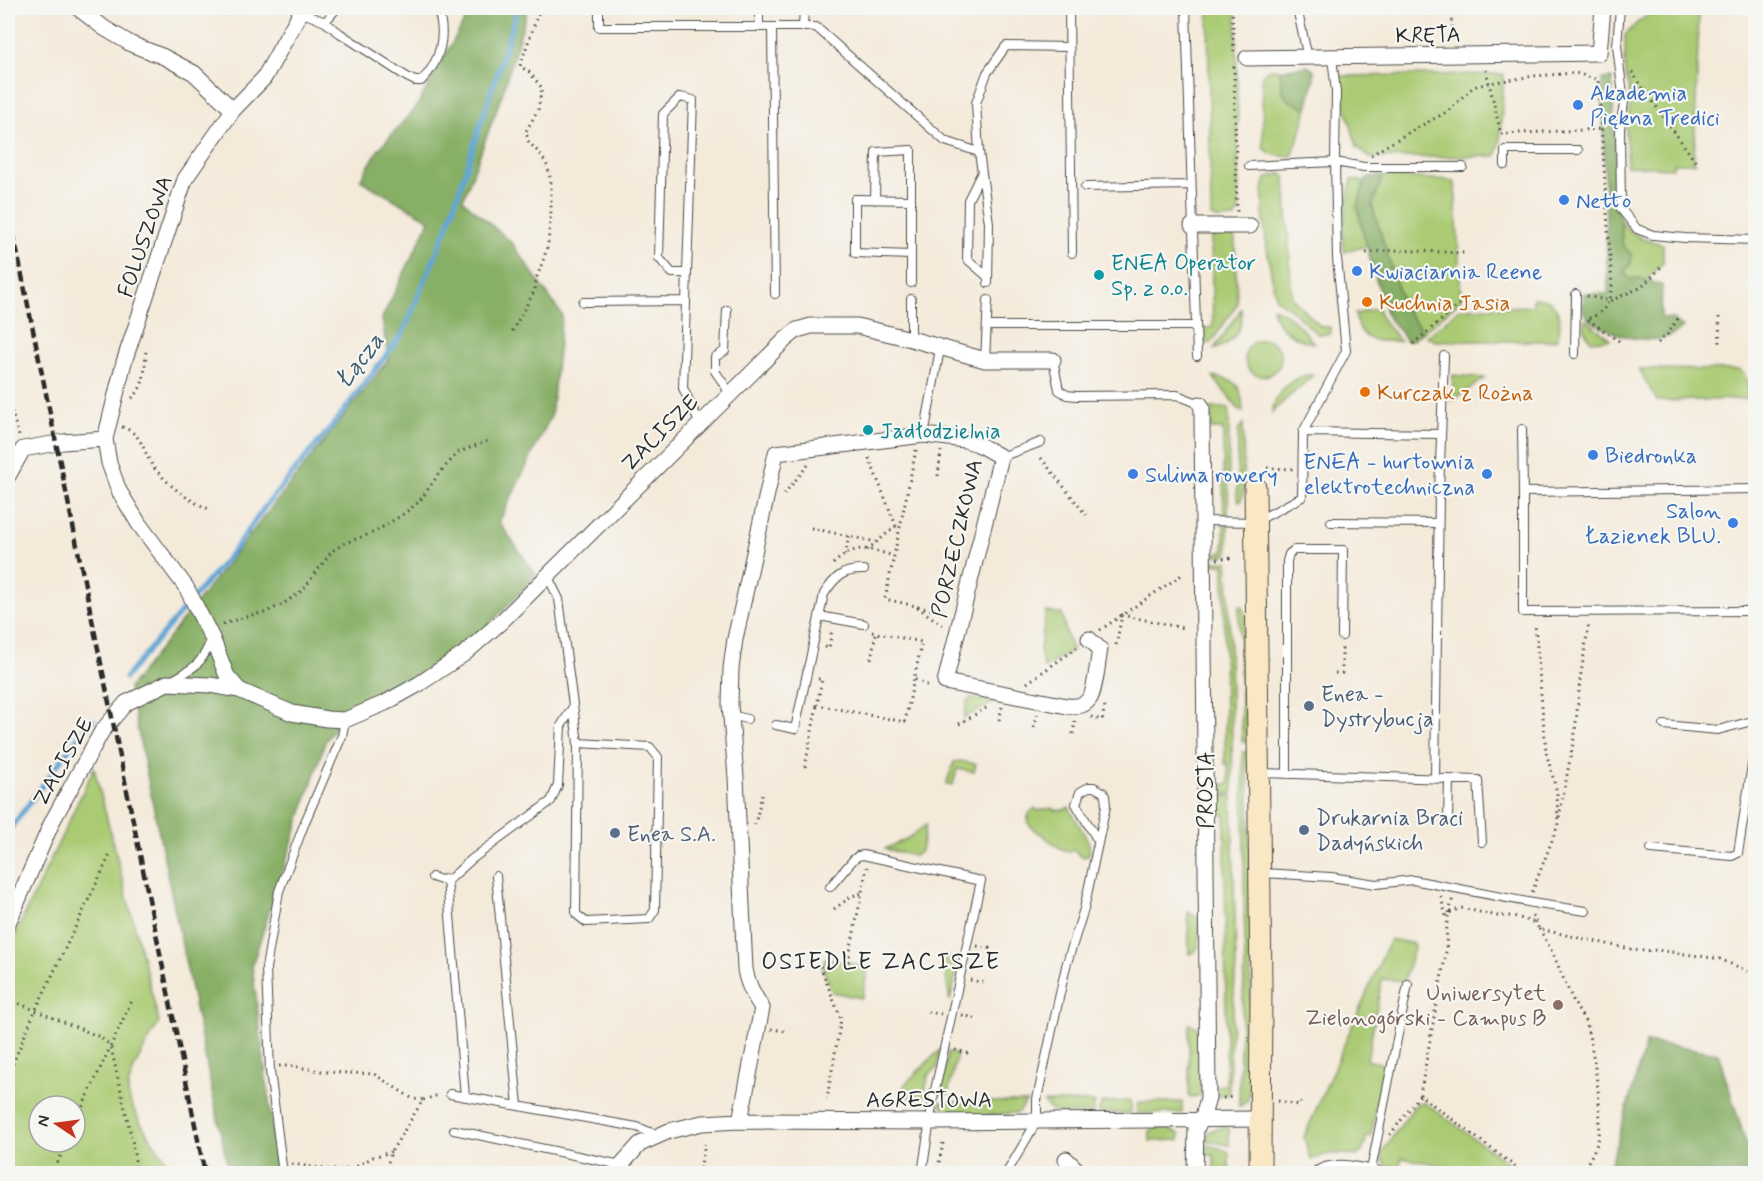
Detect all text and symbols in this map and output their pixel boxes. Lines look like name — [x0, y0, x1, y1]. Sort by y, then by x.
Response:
street label: KRĘTA — [1395, 21, 1461, 51]
place label: Akademia Piękna Tredici — [1590, 80, 1720, 133]
marker: Akademia Piękna Tredici — [1571, 98, 1585, 112]
street label: FOLUSZOWA — [112, 172, 180, 301]
place label: Netto — [1576, 188, 1631, 216]
marker: Netto — [1557, 193, 1571, 207]
place label: ENEA Operator Sp. z o.o. — [1111, 250, 1256, 303]
place label: Kwiaciarnia Reene — [1369, 259, 1542, 287]
marker: Kwiaciarnia Reene — [1350, 264, 1364, 278]
marker: ENEA Operator Sp. z o.o. — [1092, 268, 1106, 282]
place label: Kuchnia Jasia — [1379, 290, 1510, 318]
marker: Kuchnia Jasia — [1360, 295, 1374, 309]
water label: Łącza — [329, 327, 392, 395]
place label: Kurczak z Rożna — [1377, 380, 1533, 408]
marker: Kurczak z Rożna — [1358, 385, 1372, 399]
street label: ZACISZE — [616, 389, 705, 478]
place label: Jadłodzielnia — [880, 418, 1001, 446]
marker: Jadłodzielnia — [861, 423, 875, 437]
place label: Biedronka — [1605, 443, 1697, 471]
marker: Biedronka — [1586, 448, 1600, 462]
place label: ENEA - hurtownia elektrotechniczna — [1303, 449, 1475, 502]
street label: PORZECZKOWA — [926, 456, 990, 620]
place label: Sulima rowery — [1145, 462, 1278, 490]
marker: Sulima rowery — [1126, 467, 1140, 481]
marker: ENEA - hurtownia elektrotechniczna — [1480, 467, 1494, 481]
place label: Salon Łazienek BLU. — [1585, 498, 1721, 551]
marker: Salon Łazienek BLU. — [1726, 516, 1740, 530]
place label: Enea - Dystrybucja — [1321, 681, 1434, 735]
marker: Enea - Dystrybucja — [1302, 699, 1316, 713]
street label: ZACISZE — [27, 712, 101, 811]
street label: PROSTA — [1193, 751, 1221, 829]
place label: Drukarnia Braci Dadyńskich — [1316, 805, 1463, 858]
place label: Enea S.A. — [627, 821, 716, 849]
marker: Drukarnia Braci Dadyńskich — [1297, 823, 1311, 837]
marker: Enea S.A. — [608, 826, 622, 840]
district label: OSIEDLE ZACISZE — [761, 947, 1001, 978]
place label: Uniwersytet Zielonogórski - Campus B — [1305, 980, 1547, 1034]
marker: Uniwersytet Zielonogórski - Campus B — [1551, 998, 1565, 1012]
street label: AGRESTOWA — [866, 1087, 992, 1115]
north arrow — [27, 1094, 87, 1154]
text: N — [32, 1113, 55, 1129]

